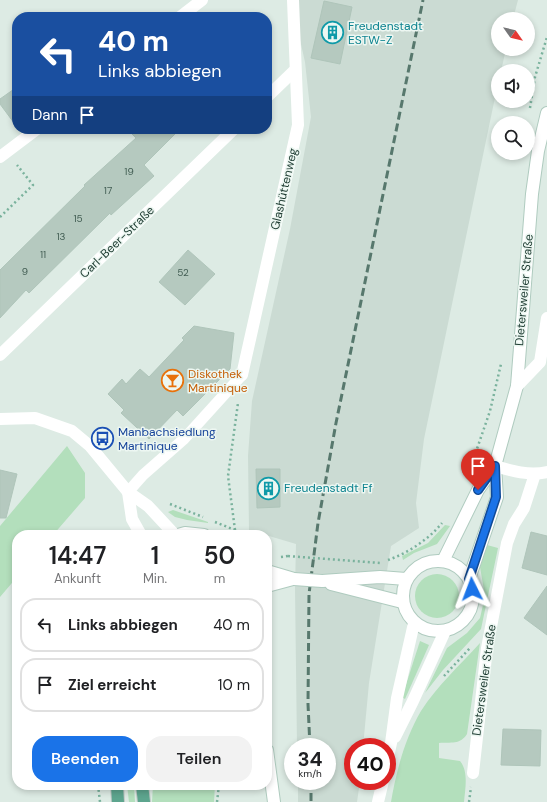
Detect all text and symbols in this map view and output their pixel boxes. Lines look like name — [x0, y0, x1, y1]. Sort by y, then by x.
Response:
north arrow — [491, 12, 535, 56]
map controls — [491, 12, 535, 160]
place label: Freudenstadt ESTW-Z — [348, 18, 423, 48]
building icon: Freudenstadt ESTW-Z — [319, 20, 345, 46]
text: 40 m — [98, 23, 169, 60]
icon: left — [32, 28, 84, 80]
text: Links abbiegen — [98, 59, 222, 83]
button: sound — [491, 64, 535, 108]
icon: arrive — [76, 104, 98, 126]
text: Dann — [32, 105, 68, 125]
button: search — [491, 116, 535, 160]
street label: Glashüttenweg — [267, 146, 301, 231]
house number: 19 — [124, 165, 134, 178]
house number: 17 — [104, 184, 112, 197]
street label: Carl-Beer-Straße — [76, 202, 158, 282]
house number: 15 — [73, 212, 83, 225]
house number: 13 — [56, 230, 66, 243]
street label: Dietersweiler Straße — [511, 233, 537, 347]
house number: 11 — [40, 248, 46, 261]
house number: 9 — [22, 265, 28, 278]
house number: 52 — [177, 266, 189, 279]
place label: Diskothek Martinique — [188, 366, 248, 396]
bar icon: Diskothek Martinique — [160, 368, 186, 394]
place label: Manbachsiedlung Martinique — [118, 424, 216, 454]
bus stop icon: Manbachsiedlung Martinique — [90, 426, 116, 452]
pin — [461, 449, 495, 490]
icon: arrive — [467, 455, 489, 477]
building icon: Freudenstadt Ff — [255, 475, 281, 501]
place label: Freudenstadt Ff — [284, 480, 372, 496]
text: 14:47 — [49, 540, 106, 571]
text: 1 — [151, 540, 159, 571]
text: 50 — [204, 540, 235, 571]
position arrow — [451, 568, 493, 610]
text: Ankunft — [54, 570, 101, 587]
text: Min. — [143, 570, 167, 587]
text: m — [214, 570, 225, 587]
icon: left — [34, 614, 56, 636]
text: Links abbiegen — [68, 615, 178, 635]
text: 40 m — [213, 615, 250, 635]
street label: Dietersweiler Straße — [468, 623, 500, 737]
icon: arrive — [34, 674, 56, 696]
text: Ziel erreicht — [68, 675, 157, 695]
text: 10 m — [218, 675, 250, 695]
button: Beenden — [32, 736, 138, 782]
button: Teilen — [146, 736, 252, 782]
speed limit sign: 40 — [344, 738, 396, 790]
text: 34 — [297, 746, 323, 772]
text: km/h — [298, 767, 322, 780]

